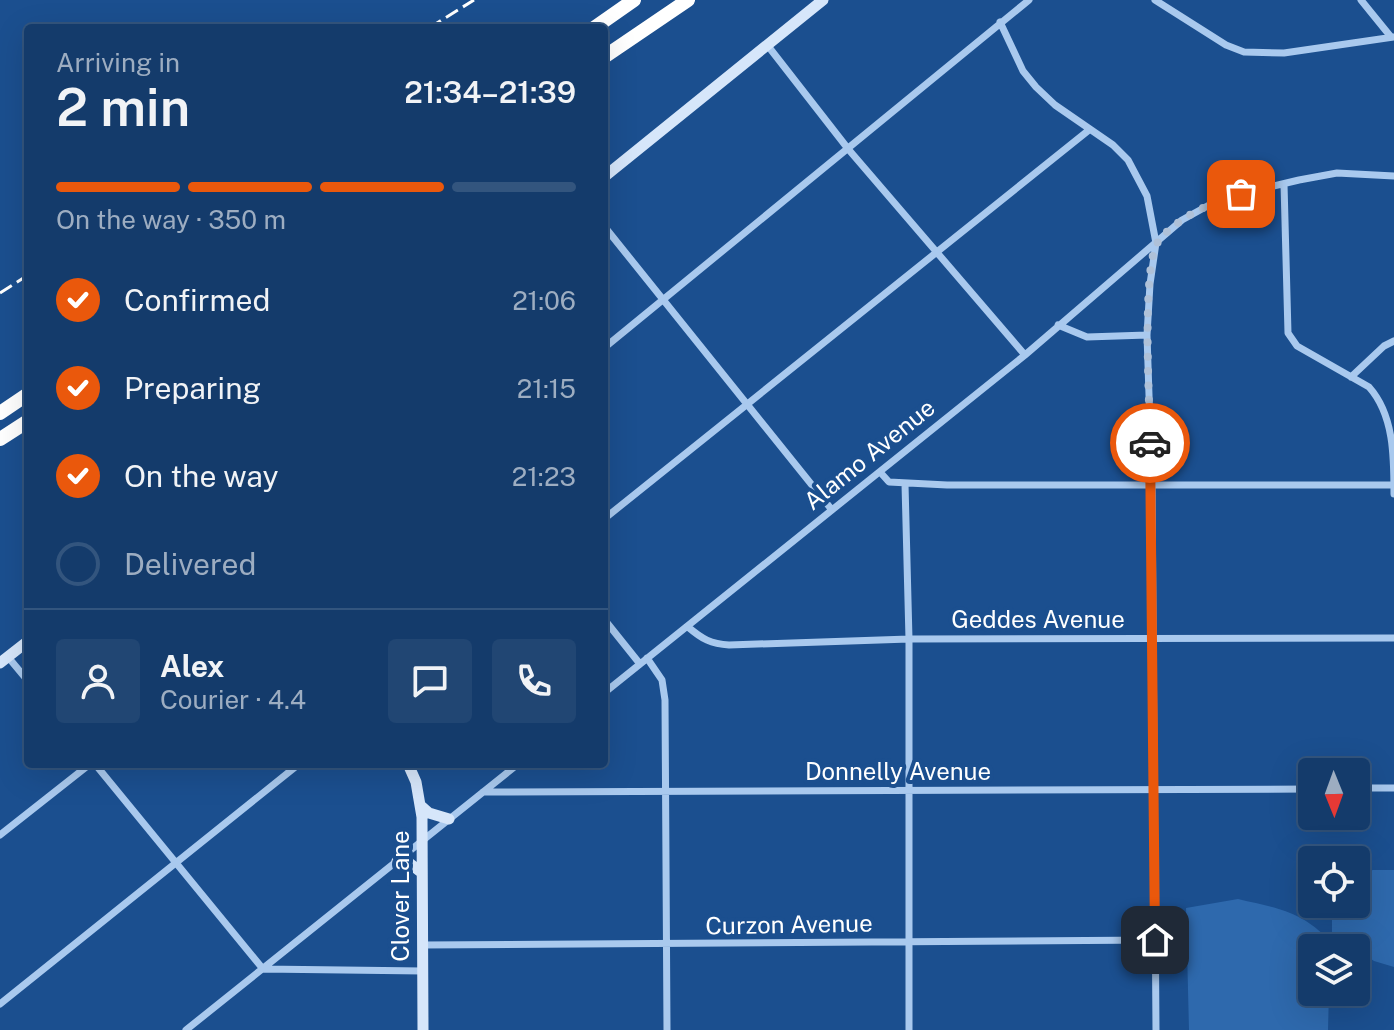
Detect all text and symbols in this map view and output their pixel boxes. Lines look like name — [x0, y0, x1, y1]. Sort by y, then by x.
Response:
text: Arriving in — [56, 47, 180, 78]
text: 21:34–21:39 — [404, 74, 576, 110]
text: 2 min — [56, 77, 190, 138]
pin — [1207, 160, 1275, 228]
icon: bag — [1219, 172, 1263, 216]
text: On the way · 350 m — [56, 204, 286, 235]
icon: check — [56, 278, 100, 322]
text: Confirmed — [124, 282, 270, 318]
text: 21:06 — [512, 285, 576, 316]
icon: check — [56, 366, 100, 410]
text: Preparing — [124, 370, 261, 406]
text: 21:15 — [517, 373, 576, 404]
street label: Alamo Avenue — [798, 393, 940, 515]
courier — [1110, 403, 1190, 483]
icon: car — [1128, 421, 1172, 465]
icon: check — [56, 454, 100, 498]
text: On the way — [124, 458, 278, 494]
text: 21:23 — [512, 461, 576, 492]
text: Delivered — [124, 546, 256, 582]
street label: Geddes Avenue — [951, 605, 1125, 633]
button: person — [56, 639, 140, 723]
button: chat — [388, 639, 472, 723]
button: phone — [492, 639, 576, 723]
text: Alex — [160, 648, 224, 684]
text: Courier · 4.4 — [160, 684, 306, 715]
street label: Donnelly Avenue — [805, 757, 991, 785]
north arrow — [1298, 758, 1370, 830]
map controls — [1298, 758, 1370, 1006]
street label: Clover Lane — [386, 830, 414, 962]
button: locate — [1298, 846, 1370, 918]
pin — [1121, 906, 1189, 974]
street label: Curzon Avenue — [705, 909, 873, 939]
icon: home — [1133, 918, 1177, 962]
button: layers — [1298, 934, 1370, 1006]

